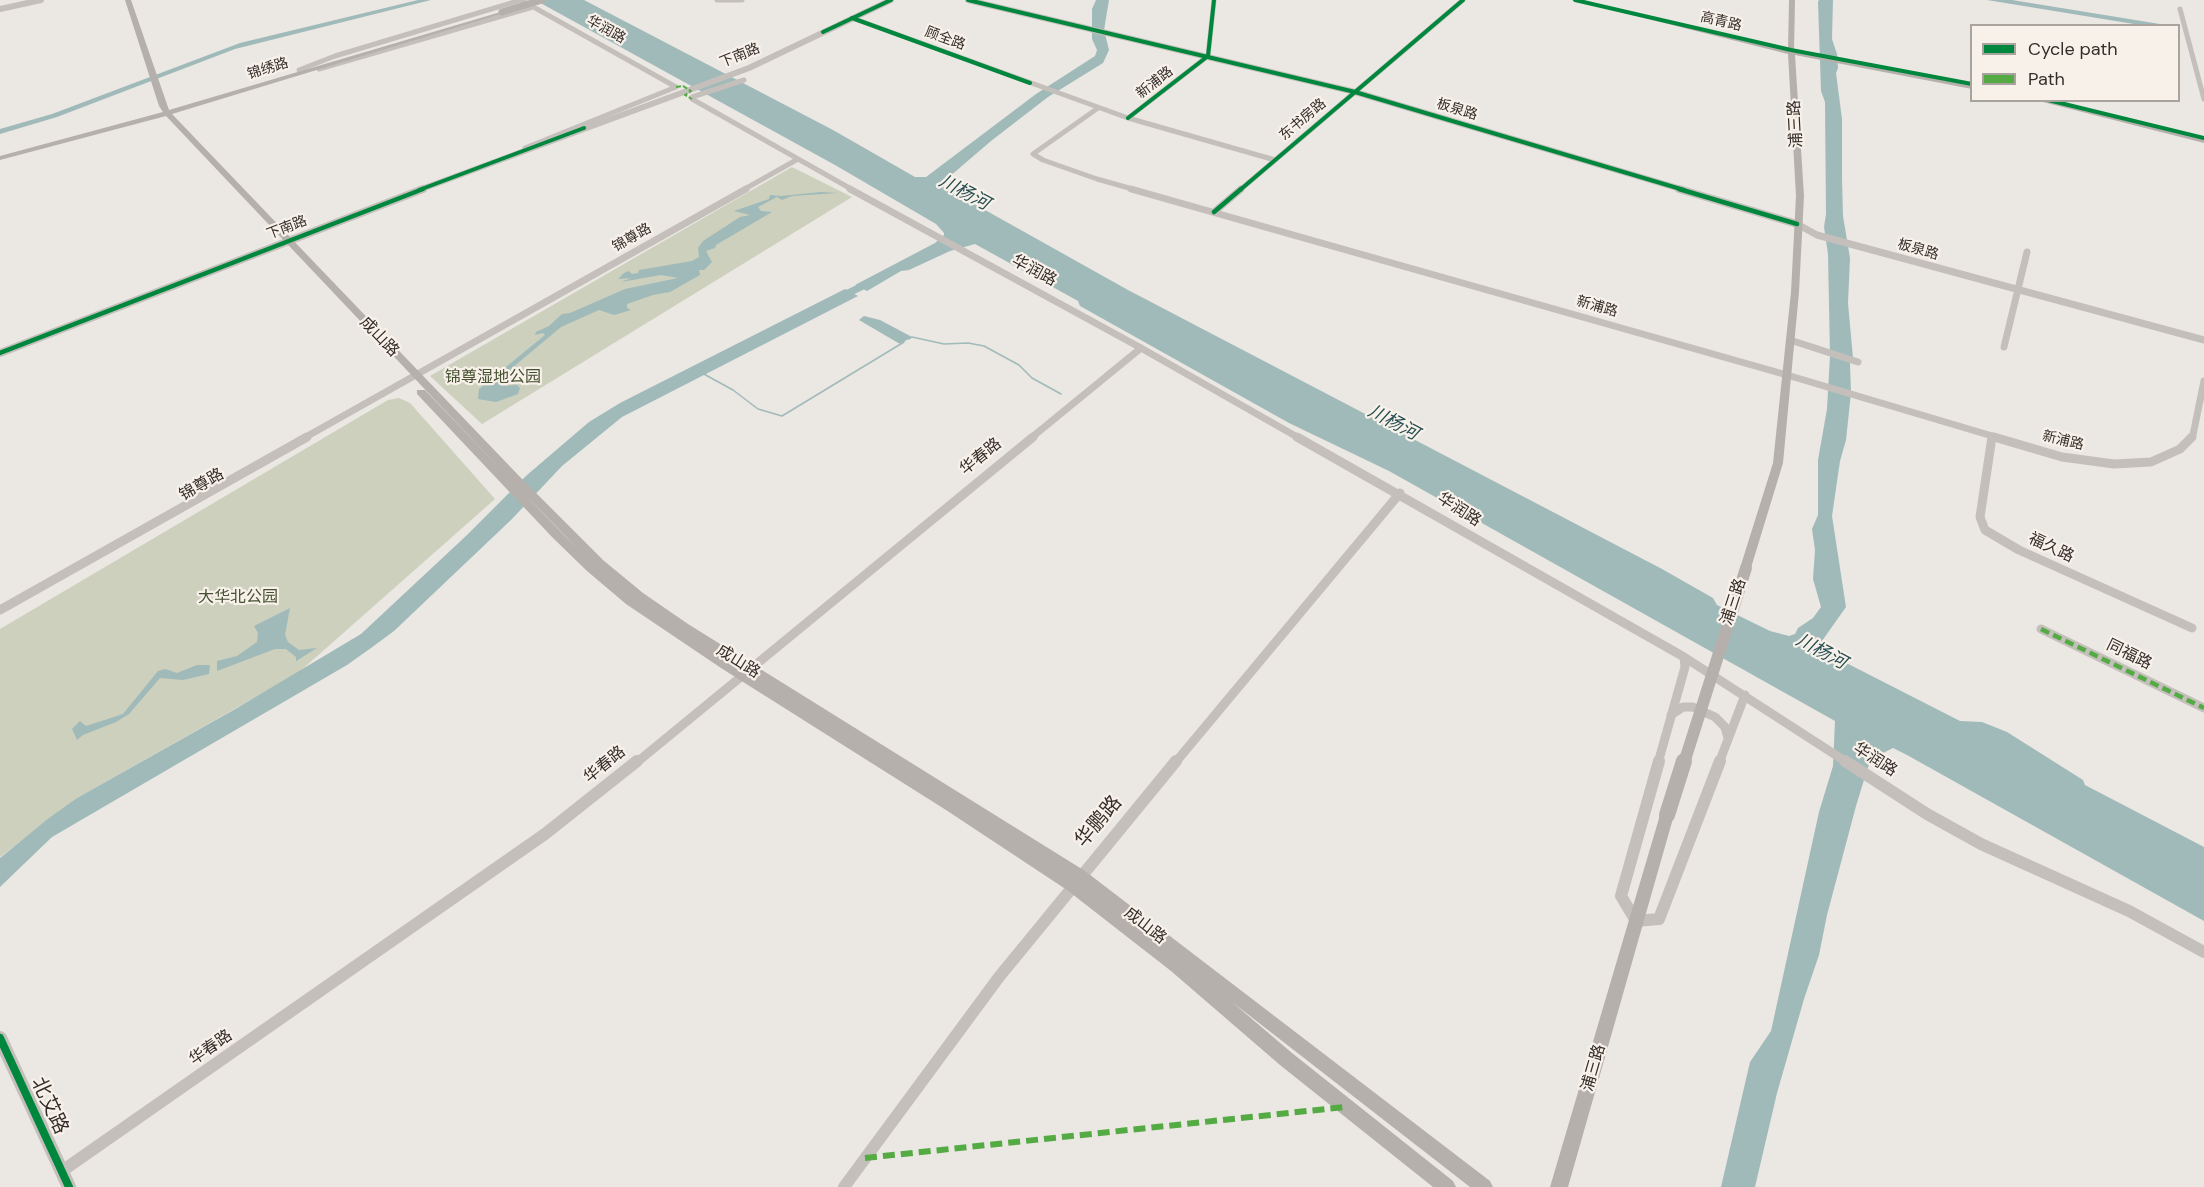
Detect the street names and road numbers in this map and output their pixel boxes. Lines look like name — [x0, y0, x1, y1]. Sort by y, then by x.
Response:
street label: 高青路 — [1699, 9, 1743, 35]
street label: 华润路 — [584, 12, 628, 48]
street label: 顾全路 — [922, 24, 968, 54]
street label: 下南路 — [717, 40, 763, 72]
street label: 锦绣路 — [245, 55, 291, 83]
street label: 新浦路 — [1133, 63, 1177, 103]
street label: 东书房路 — [1276, 96, 1330, 144]
street label: 板泉路 — [1434, 96, 1480, 124]
street label: 浦三路 — [1785, 100, 1807, 148]
street label: 下南路 — [264, 213, 310, 243]
street label: 锦尊路 — [610, 220, 654, 256]
street label: 板泉路 — [1895, 236, 1941, 264]
street label: 华润路 — [1008, 251, 1060, 291]
street label: 新浦路 — [1574, 293, 1620, 321]
street label: 成山路 — [355, 313, 403, 361]
street label: 新浦路 — [2041, 428, 2085, 454]
street label: 华春路 — [956, 434, 1006, 480]
street label: 锦尊路 — [176, 465, 228, 505]
street label: 华润路 — [1434, 489, 1484, 531]
street label: 福久路 — [2025, 529, 2077, 567]
street label: 浦三路 — [1717, 576, 1751, 628]
street label: 同福路 — [2103, 636, 2155, 674]
street label: 成山路 — [713, 641, 763, 683]
street label: 华润路 — [1850, 739, 1900, 781]
street label: 华春路 — [580, 742, 630, 788]
street label: 华鹏路 — [1071, 791, 1127, 853]
street label: 成山路 — [1120, 904, 1170, 948]
street label: 华春路 — [186, 1026, 236, 1070]
street label: 浦三路 — [1578, 1042, 1610, 1094]
street label: 北艾路 — [25, 1074, 73, 1138]

